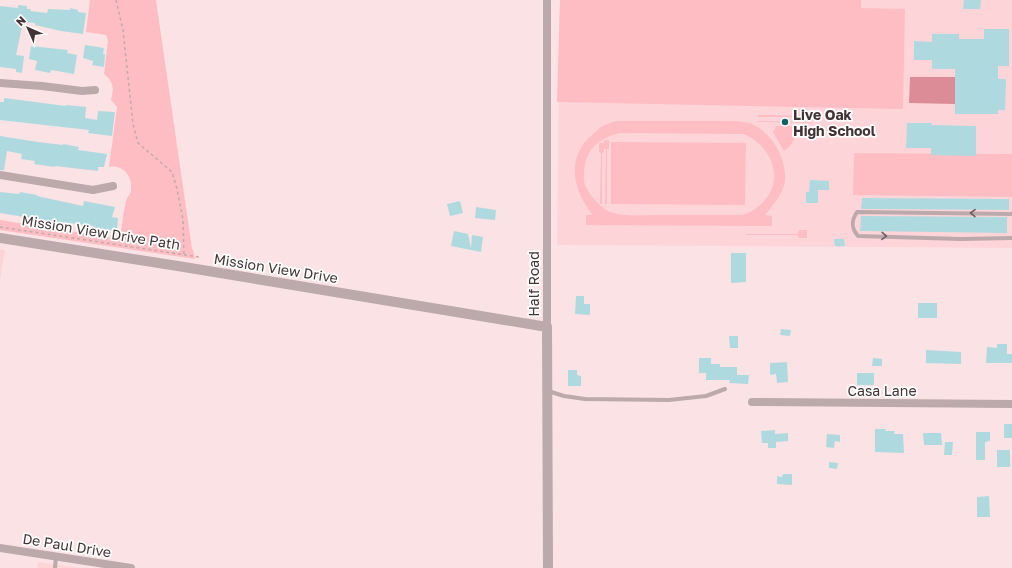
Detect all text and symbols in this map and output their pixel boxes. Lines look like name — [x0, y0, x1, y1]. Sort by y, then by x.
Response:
north arrow — [8, 8, 48, 48]
text: N — [13, 13, 28, 28]
place label: Live Oak High School — [793, 106, 876, 139]
marker: Live Oak High School — [780, 117, 790, 127]
one-way arrow — [970, 209, 976, 217]
street label: Mission View Drive Path — [21, 211, 181, 253]
one-way arrow — [881, 232, 887, 241]
street label: Mission View Drive — [213, 250, 339, 286]
street label: Half Road — [525, 251, 542, 317]
street label: Casa Lane — [847, 382, 917, 399]
street label: De Paul Drive — [21, 530, 113, 560]

